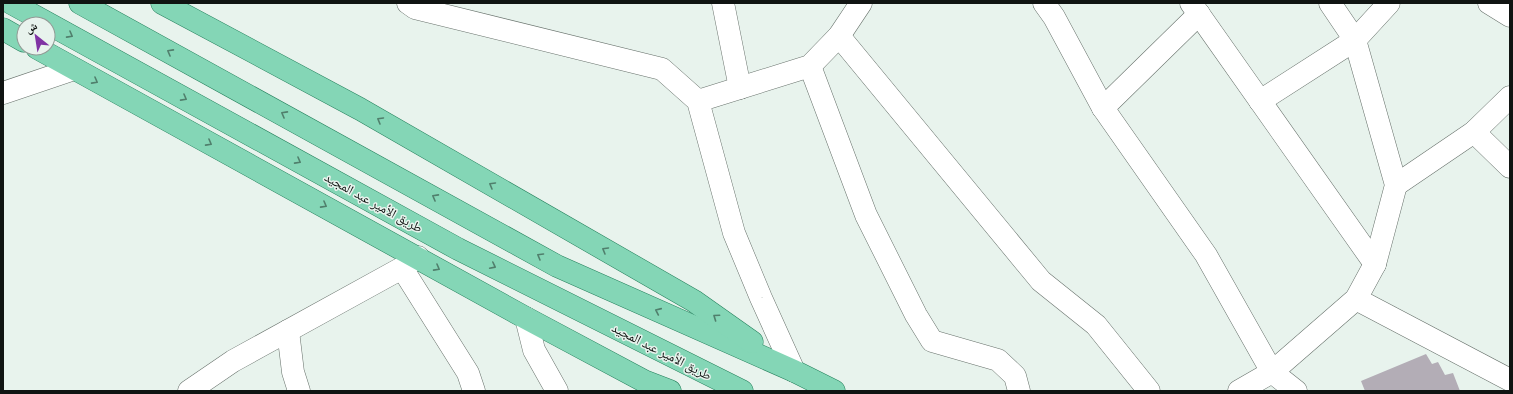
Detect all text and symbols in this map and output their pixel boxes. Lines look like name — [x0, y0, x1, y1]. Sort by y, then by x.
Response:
north arrow — [16, 16, 56, 56]
text: ش — [22, 17, 40, 37]
one-way arrow — [66, 31, 73, 38]
one-way arrow — [166, 49, 174, 57]
one-way arrow — [91, 76, 99, 83]
one-way arrow — [180, 93, 187, 101]
one-way arrow — [281, 112, 288, 119]
one-way arrow — [376, 118, 384, 125]
one-way arrow — [205, 138, 213, 146]
one-way arrow — [294, 156, 301, 163]
street label: طريق الأمير عبد المجيد — [322, 168, 426, 236]
one-way arrow — [489, 182, 496, 189]
one-way arrow — [431, 194, 439, 201]
one-way arrow — [319, 201, 327, 208]
one-way arrow — [602, 247, 609, 254]
one-way arrow — [537, 254, 545, 261]
one-way arrow — [488, 261, 496, 269]
one-way arrow — [433, 263, 441, 270]
one-way arrow — [655, 307, 662, 315]
one-way arrow — [714, 315, 721, 322]
street label: طريق الأمير عبد المجيد — [609, 318, 715, 384]

